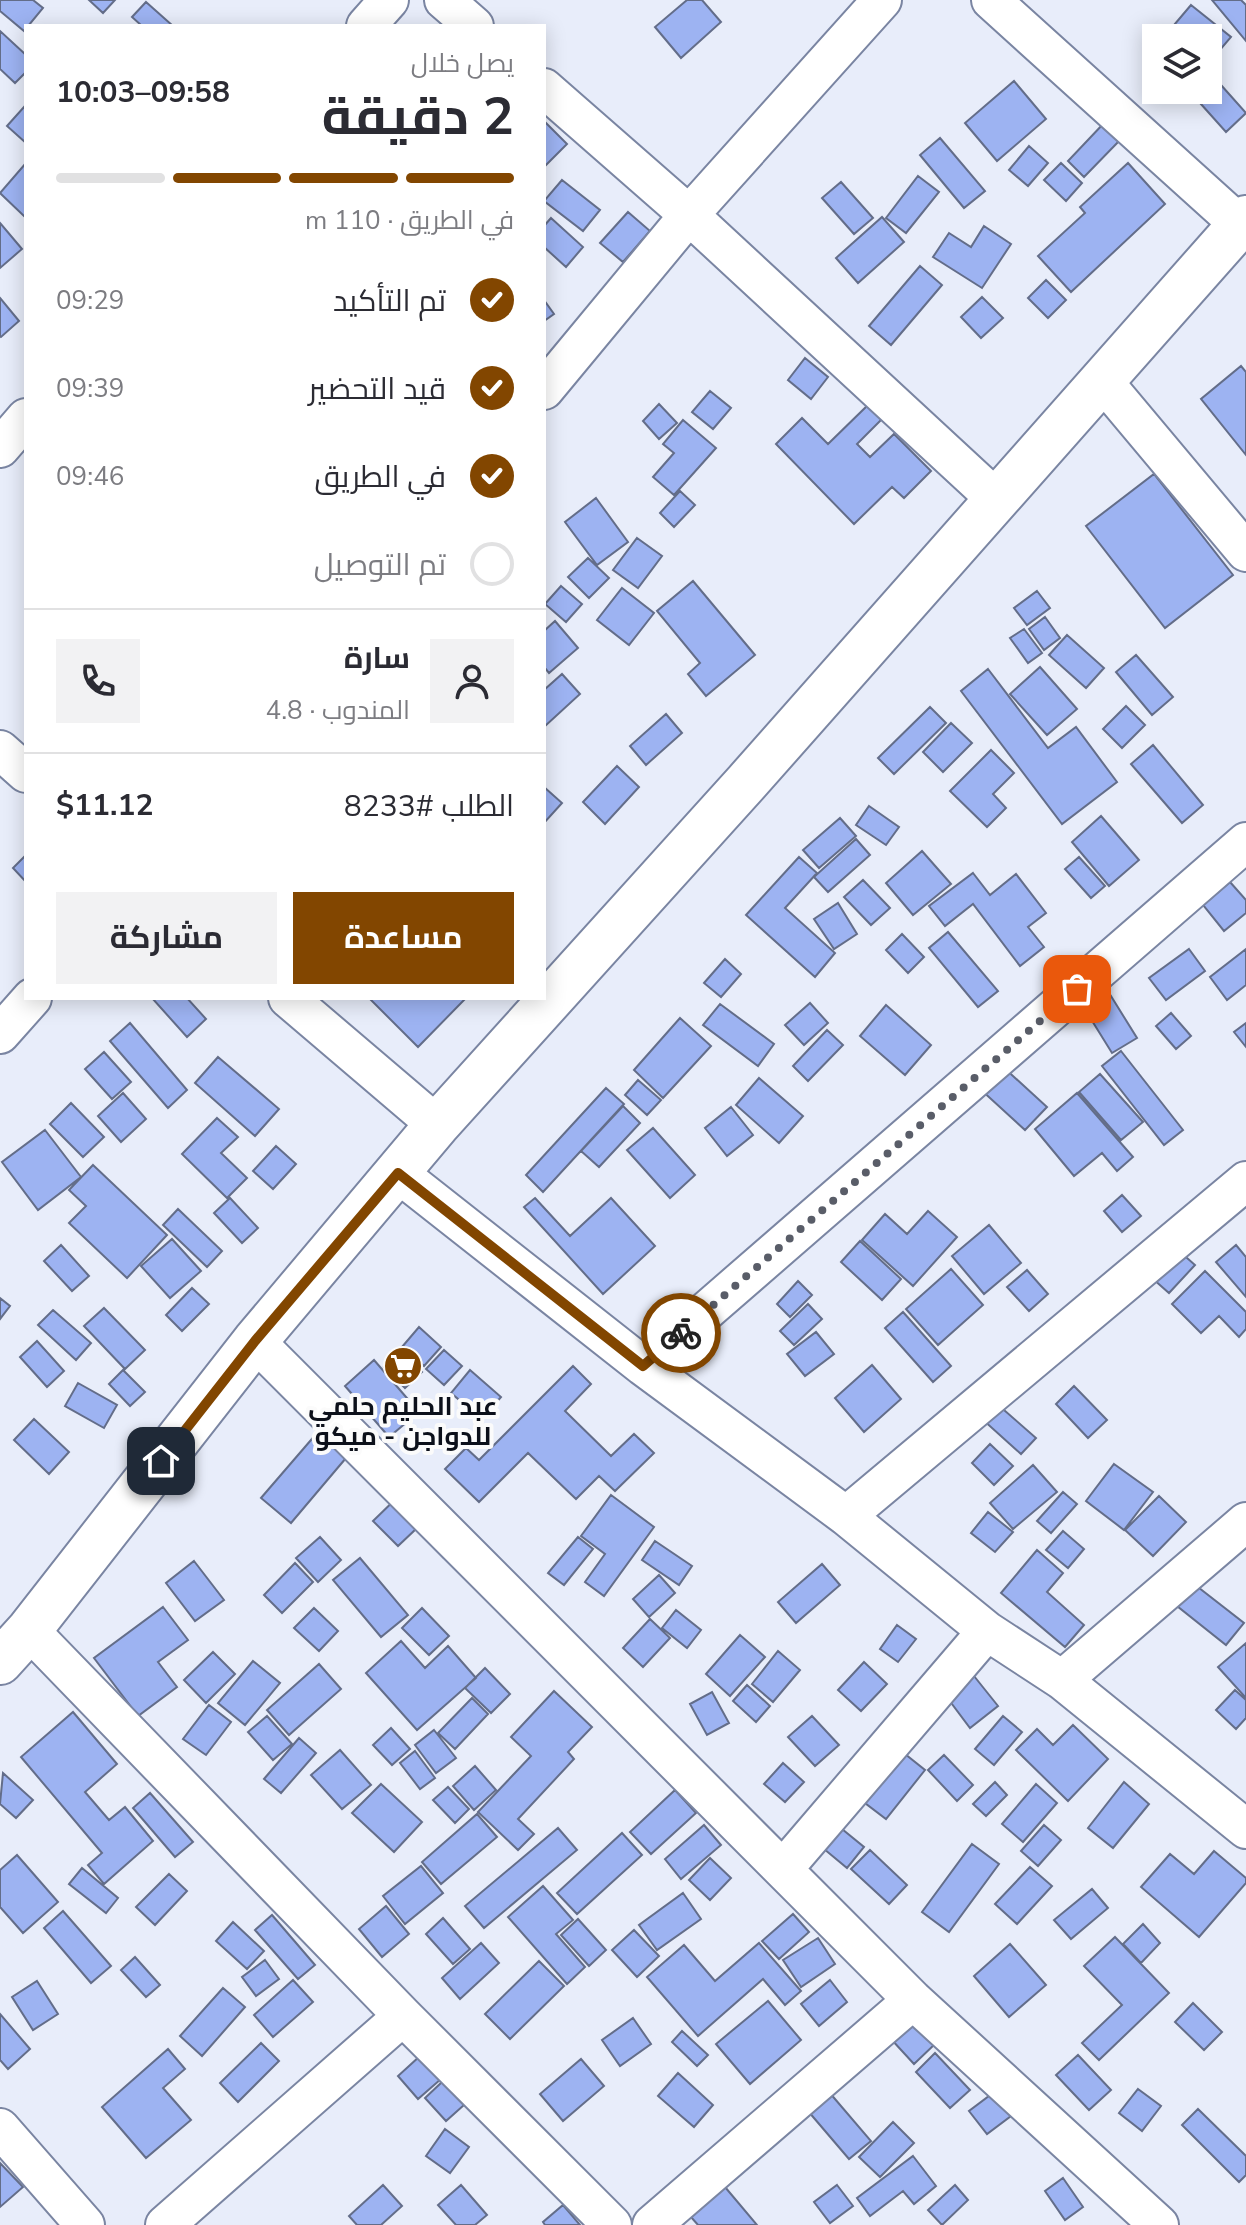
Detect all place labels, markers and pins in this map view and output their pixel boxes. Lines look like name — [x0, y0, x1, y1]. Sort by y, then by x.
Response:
pin — [1043, 955, 1111, 1023]
supermarket icon: عبد الحليم حلمي للدواجن - ميكو — [382, 1345, 424, 1387]
place label: عبد الحليم حلمي للدواجن - ميكو — [308, 1389, 498, 1454]
pin — [127, 1427, 195, 1495]

